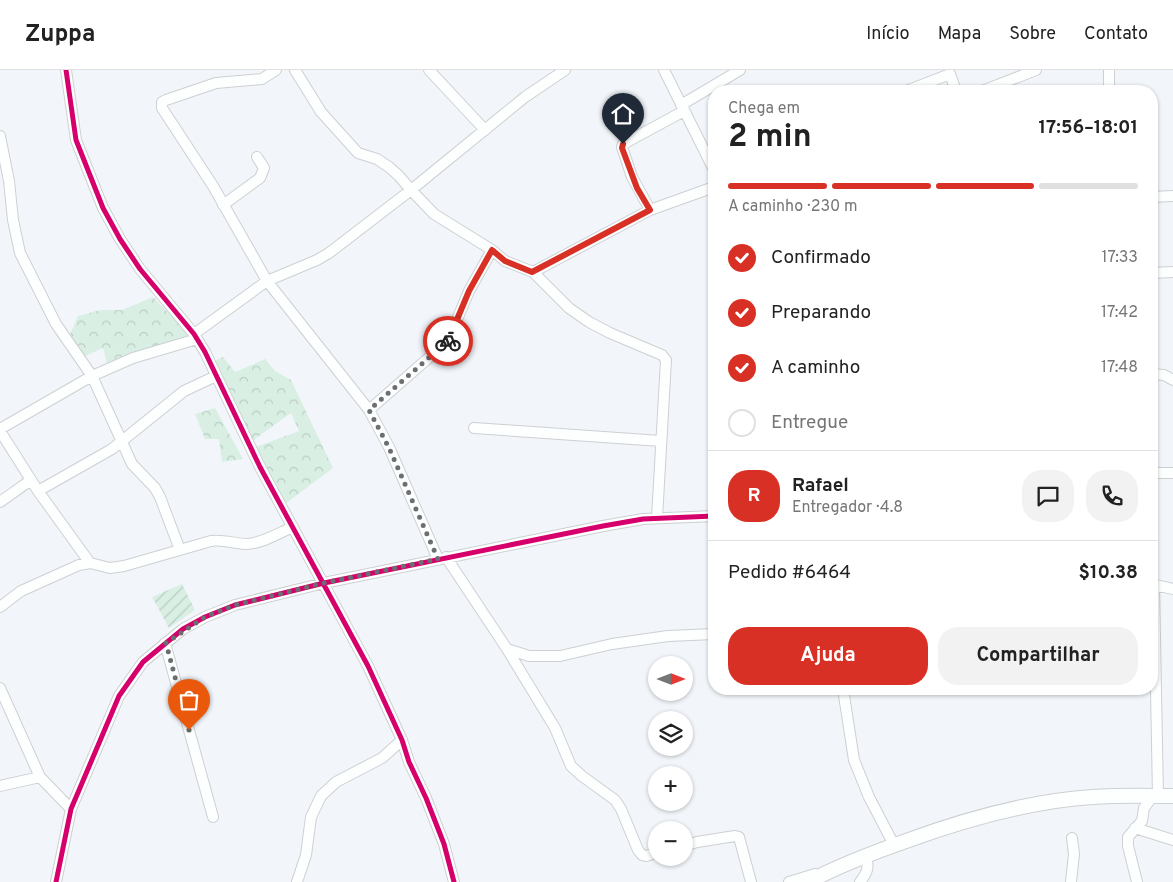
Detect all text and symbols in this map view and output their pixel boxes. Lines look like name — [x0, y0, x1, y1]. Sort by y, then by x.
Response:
text: Zuppa — [25, 20, 95, 50]
text: Início — [866, 23, 910, 46]
text: Mapa — [938, 23, 981, 46]
text: Sobre — [1009, 23, 1056, 46]
text: Contato — [1084, 23, 1148, 46]
pin — [602, 93, 644, 144]
text: Chega em — [728, 99, 800, 119]
icon: home — [609, 100, 637, 128]
text: 17:56–18:01 — [1039, 116, 1138, 140]
text: 2 min — [728, 118, 812, 158]
text: A caminho · 230 m — [728, 197, 858, 217]
icon: check — [728, 244, 756, 272]
text: Confirmado — [771, 246, 871, 270]
text: 17:33 — [1102, 248, 1138, 268]
icon: check — [728, 299, 756, 327]
text: Preparando — [771, 301, 871, 325]
text: 17:42 — [1101, 303, 1138, 323]
courier — [423, 316, 473, 366]
icon: bike — [434, 327, 462, 355]
icon: check — [728, 354, 756, 382]
text: A caminho — [771, 356, 860, 380]
text: 17:48 — [1101, 358, 1138, 378]
text: Entregue — [771, 411, 848, 435]
button: chat — [1022, 470, 1074, 522]
button: phone — [1086, 470, 1138, 522]
text: Rafael — [792, 474, 849, 498]
text: R — [747, 484, 761, 508]
text: Entregador · 4.8 — [792, 498, 903, 518]
text: Pedido #6464 — [728, 561, 851, 585]
text: $10.38 — [1078, 561, 1138, 585]
button: Ajuda — [728, 627, 928, 685]
button: Compartilhar — [938, 627, 1138, 685]
north arrow — [648, 656, 692, 701]
map controls — [648, 656, 693, 866]
pin — [168, 679, 210, 730]
icon: bag — [175, 686, 203, 714]
button: layers — [648, 711, 693, 756]
button: + — [648, 766, 693, 811]
button: − — [648, 821, 693, 866]

